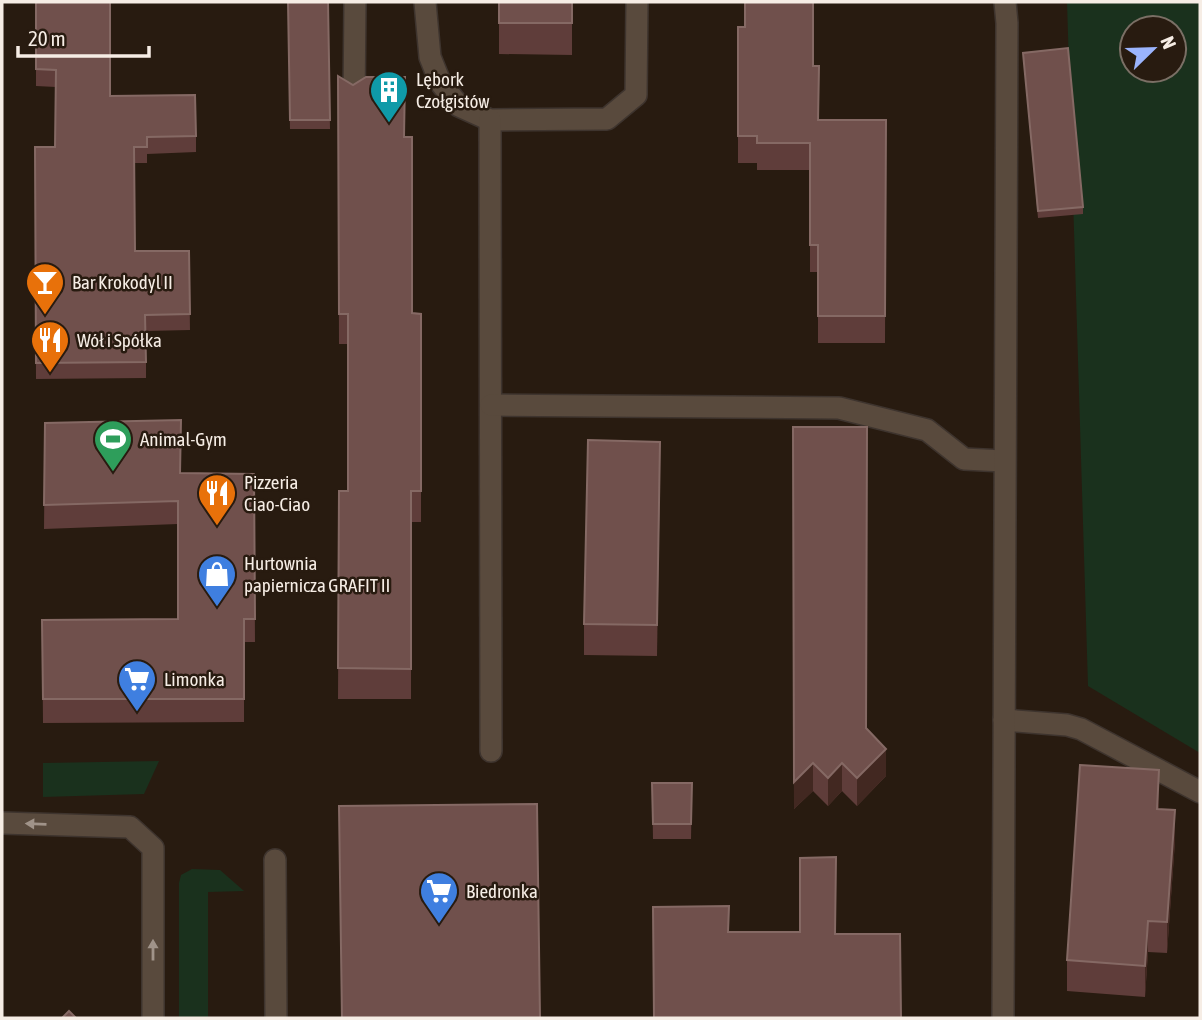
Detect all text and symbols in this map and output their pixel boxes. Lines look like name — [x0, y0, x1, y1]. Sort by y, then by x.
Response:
scale bar — [18, 14, 149, 58]
north arrow — [1118, 14, 1188, 84]
text: 20 m — [28, 26, 66, 50]
text: N — [1156, 33, 1181, 52]
place label: Lębork Czołgistów — [416, 68, 490, 112]
building icon: Lębork Czołgistów — [368, 69, 410, 124]
bar icon: Bar Krokodyl II — [24, 261, 66, 316]
place label: Bar Krokodyl II — [72, 271, 173, 293]
restaurant icon: Wół i Spółka — [29, 319, 71, 374]
place label: Wół i Spółka — [77, 329, 162, 351]
sports icon: Animal-Gym — [92, 418, 134, 473]
place label: Animal-Gym — [140, 428, 227, 450]
place label: Pizzeria Ciao-Ciao — [244, 471, 310, 515]
restaurant icon: Pizzeria Ciao-Ciao — [196, 472, 238, 527]
place label: Hurtownia papiernicza GRAFIT II — [244, 552, 390, 596]
shop icon: Hurtownia papiernicza GRAFIT II — [196, 553, 238, 608]
supermarket icon: Limonka — [116, 658, 158, 713]
place label: Limonka — [164, 668, 225, 690]
one-way arrow — [25, 819, 47, 830]
supermarket icon: Biedronka — [418, 870, 460, 925]
place label: Biedronka — [466, 880, 538, 902]
one-way arrow — [147, 939, 159, 961]

